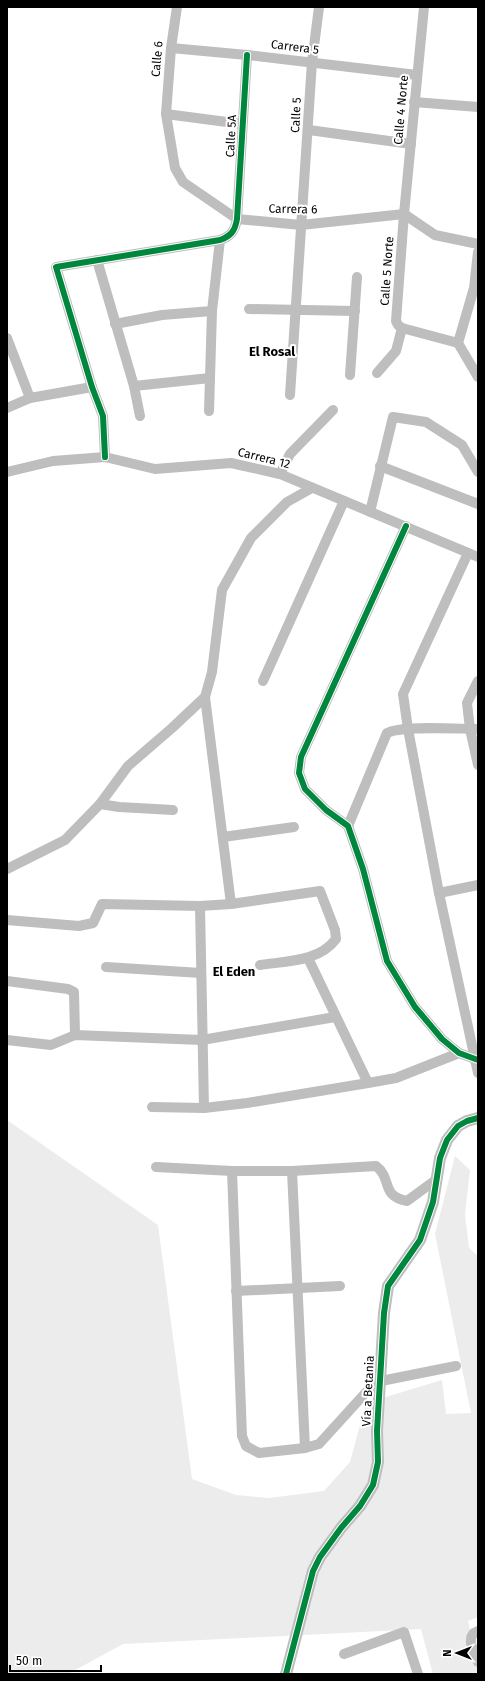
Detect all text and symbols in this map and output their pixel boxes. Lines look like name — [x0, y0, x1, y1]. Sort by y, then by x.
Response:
street label: Carrera 5 — [270, 37, 320, 57]
street label: Calle 6 — [148, 40, 166, 78]
street label: Calle 4 Norte — [391, 75, 411, 145]
street label: Calle 5 — [288, 97, 304, 133]
street label: Calle 5A — [223, 114, 239, 158]
street label: Carrera 6 — [268, 202, 318, 216]
street label: Calle 5 Norte — [378, 236, 396, 306]
district label: El Rosal — [249, 344, 295, 359]
street label: Carrera 12 — [236, 445, 292, 471]
district label: El Eden — [213, 964, 255, 979]
street label: Vía a Betania — [359, 1355, 377, 1427]
north arrow — [437, 1633, 477, 1673]
scale bar — [10, 1647, 101, 1673]
text: N — [441, 1649, 454, 1657]
text: 50 m — [16, 1654, 42, 1668]

